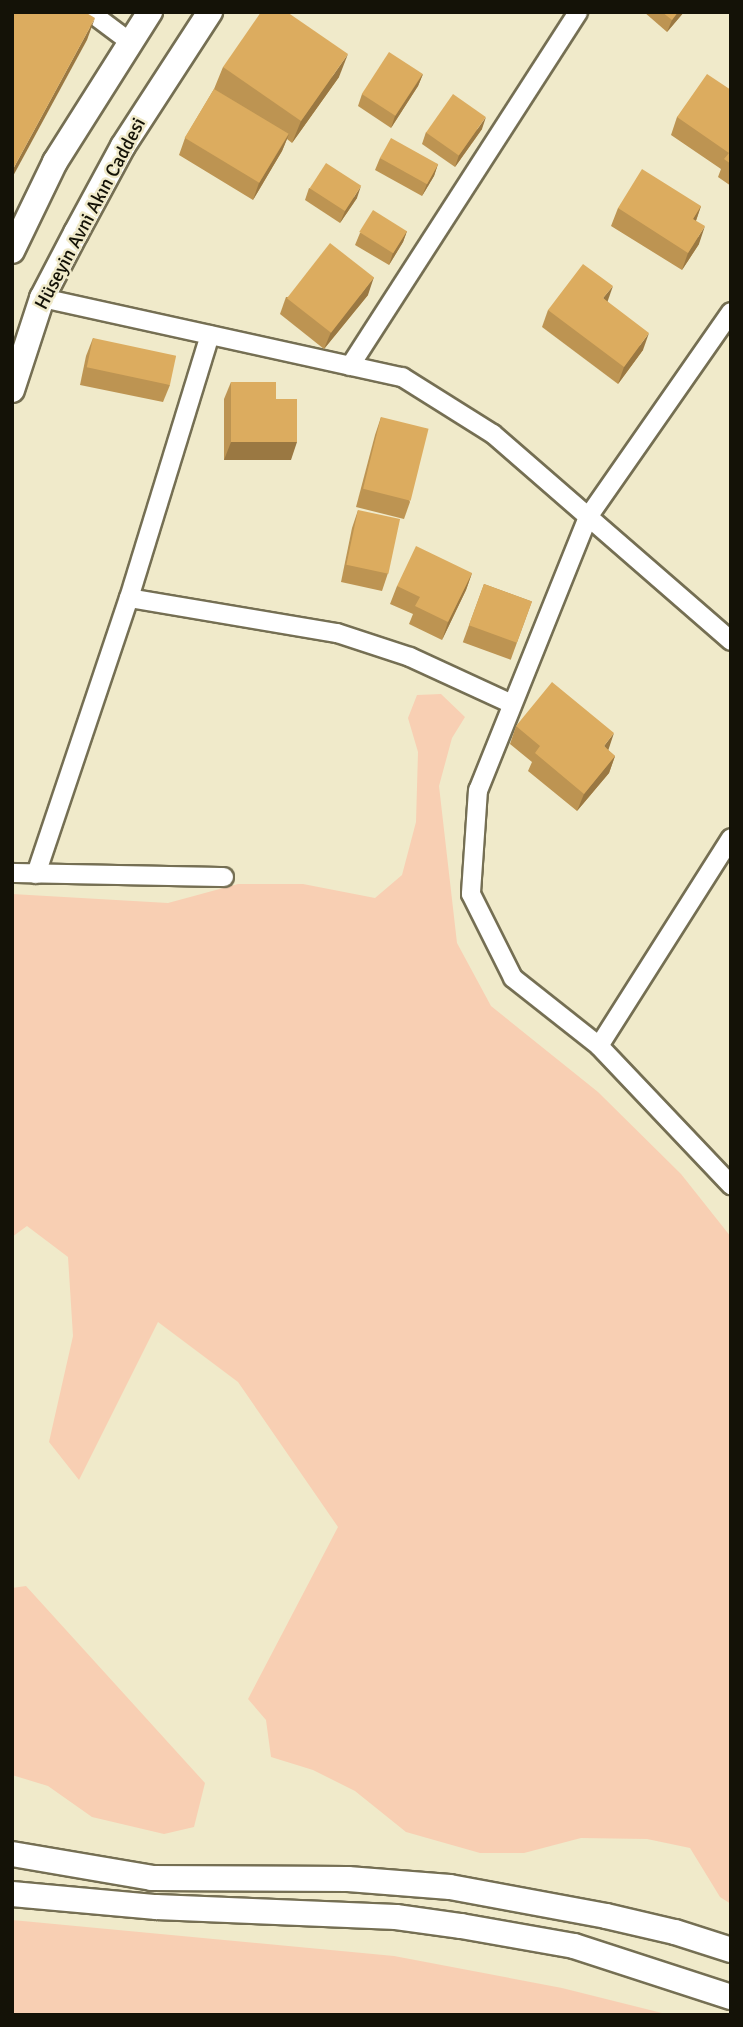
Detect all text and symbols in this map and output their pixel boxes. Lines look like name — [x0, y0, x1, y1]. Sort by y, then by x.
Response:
street label: Hüseyin Avni Akın Caddesi — [31, 114, 151, 314]

